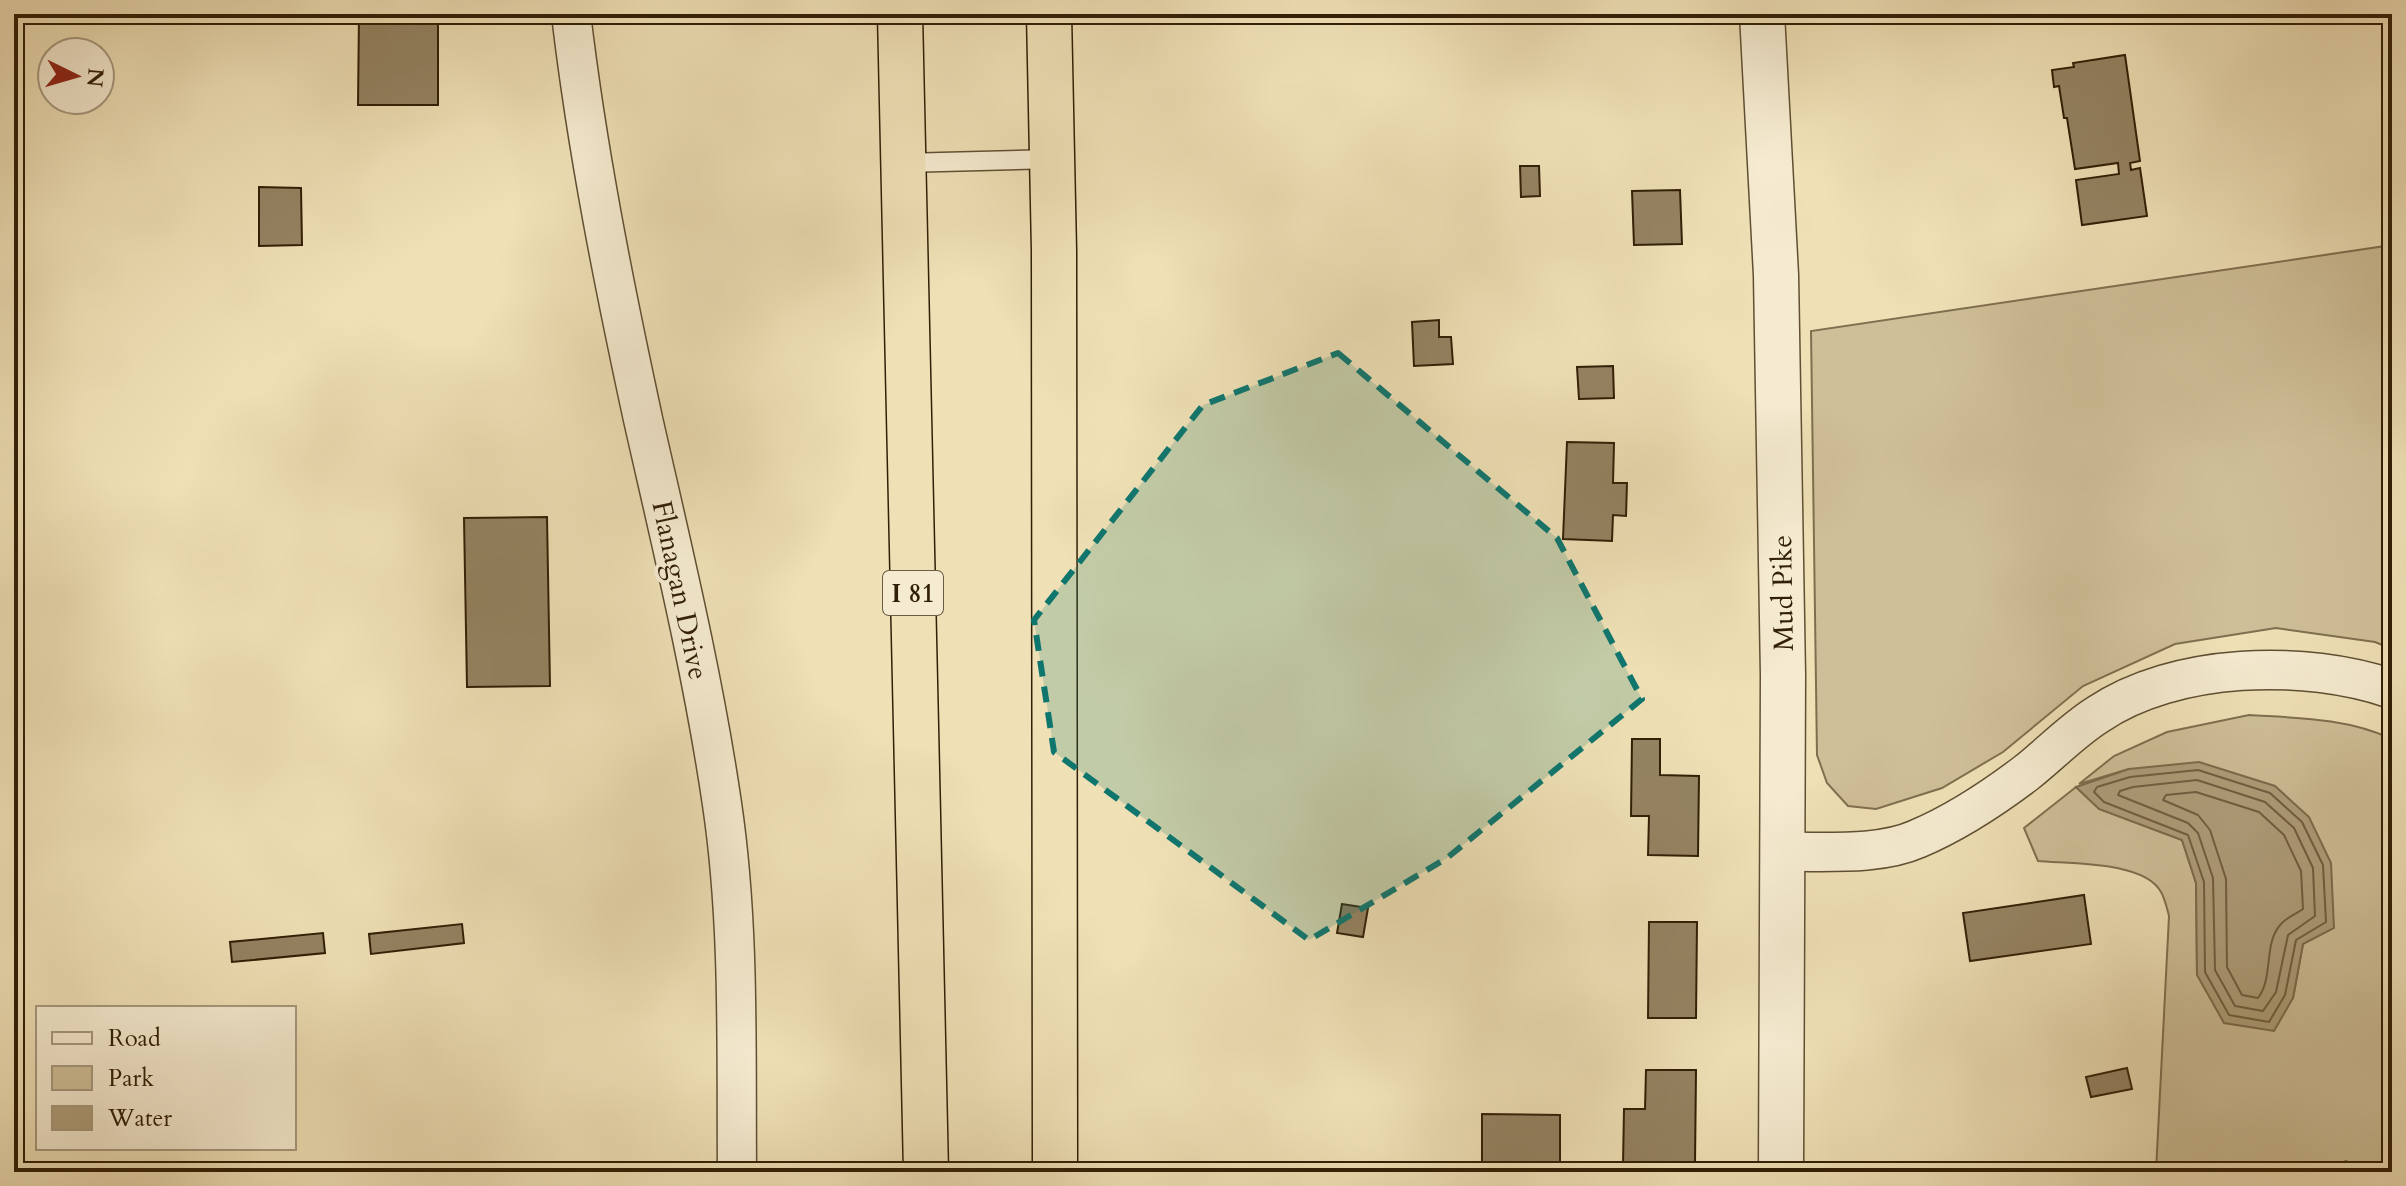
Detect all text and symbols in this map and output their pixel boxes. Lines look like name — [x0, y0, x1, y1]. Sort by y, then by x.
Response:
north arrow — [36, 36, 116, 116]
text: N — [79, 67, 111, 88]
street label: Flanagan Drive — [643, 497, 718, 683]
street label: Mud Pike — [1763, 535, 1803, 651]
road number: I 81 — [883, 571, 943, 615]
legend — [36, 1006, 296, 1150]
text: Road — [108, 1022, 161, 1055]
text: Park — [108, 1062, 154, 1095]
text: Water — [107, 1102, 172, 1135]

